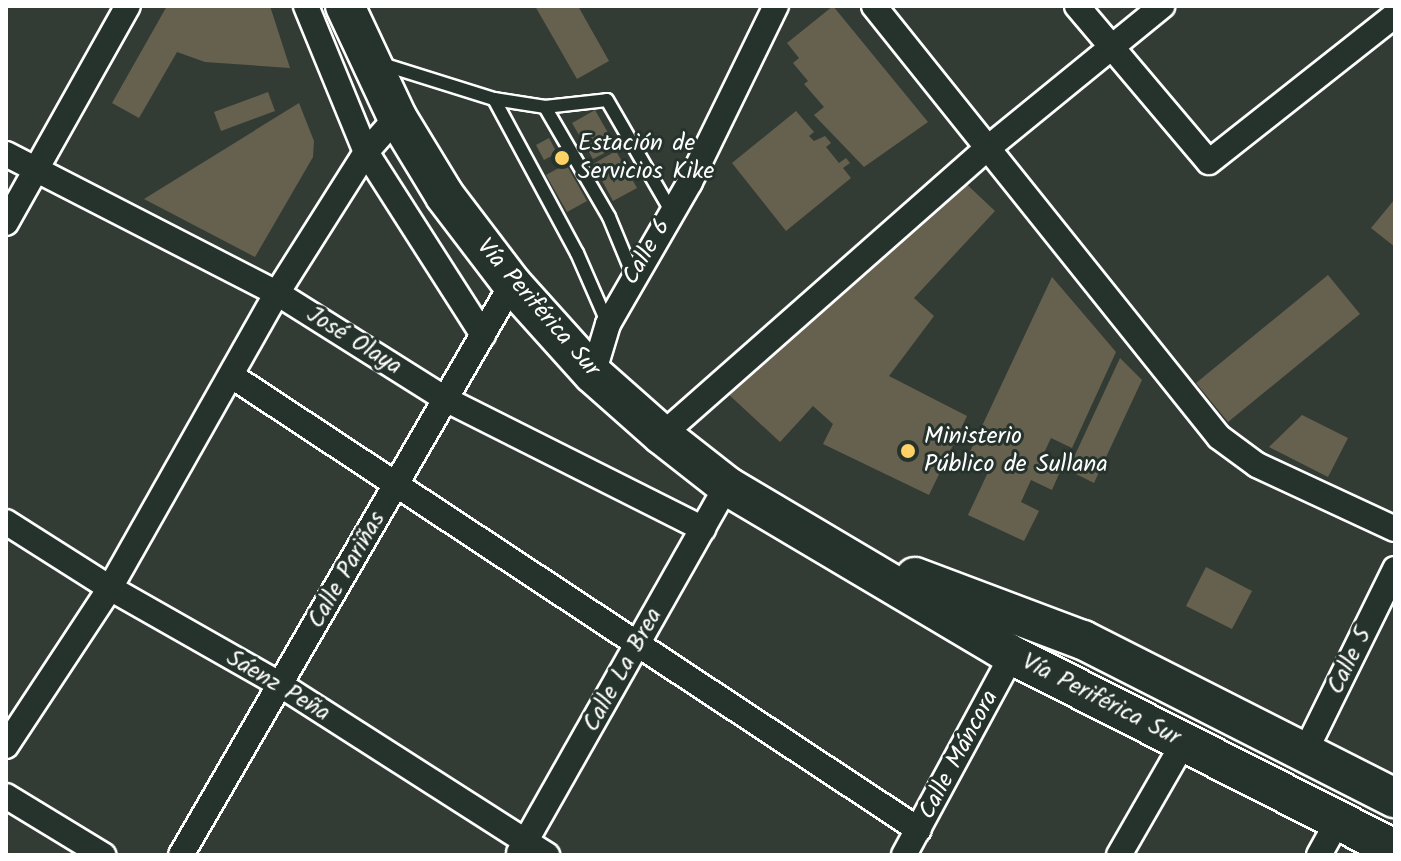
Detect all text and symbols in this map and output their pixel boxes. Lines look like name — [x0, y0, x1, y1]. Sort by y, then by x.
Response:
place label: Estación de Servicios Kike — [578, 130, 714, 186]
marker: Estación de Servicios Kike — [553, 149, 571, 167]
street label: Calle 6 — [617, 214, 677, 290]
street label: Vía Periférica Sur — [470, 233, 606, 383]
street label: José Olaya — [301, 300, 407, 382]
place label: Ministerio Público de Sullana — [924, 423, 1108, 479]
marker: Ministerio Público de Sullana — [899, 442, 917, 460]
street label: Calle Pariñas — [302, 507, 392, 633]
street label: Calle La Brea — [577, 603, 669, 737]
street label: Calle 5 — [1322, 623, 1378, 699]
street label: Sáenz Peña — [221, 644, 335, 728]
street label: Vía Periférica Sur — [1017, 648, 1185, 752]
street label: Calle Máncora — [913, 686, 1005, 824]

